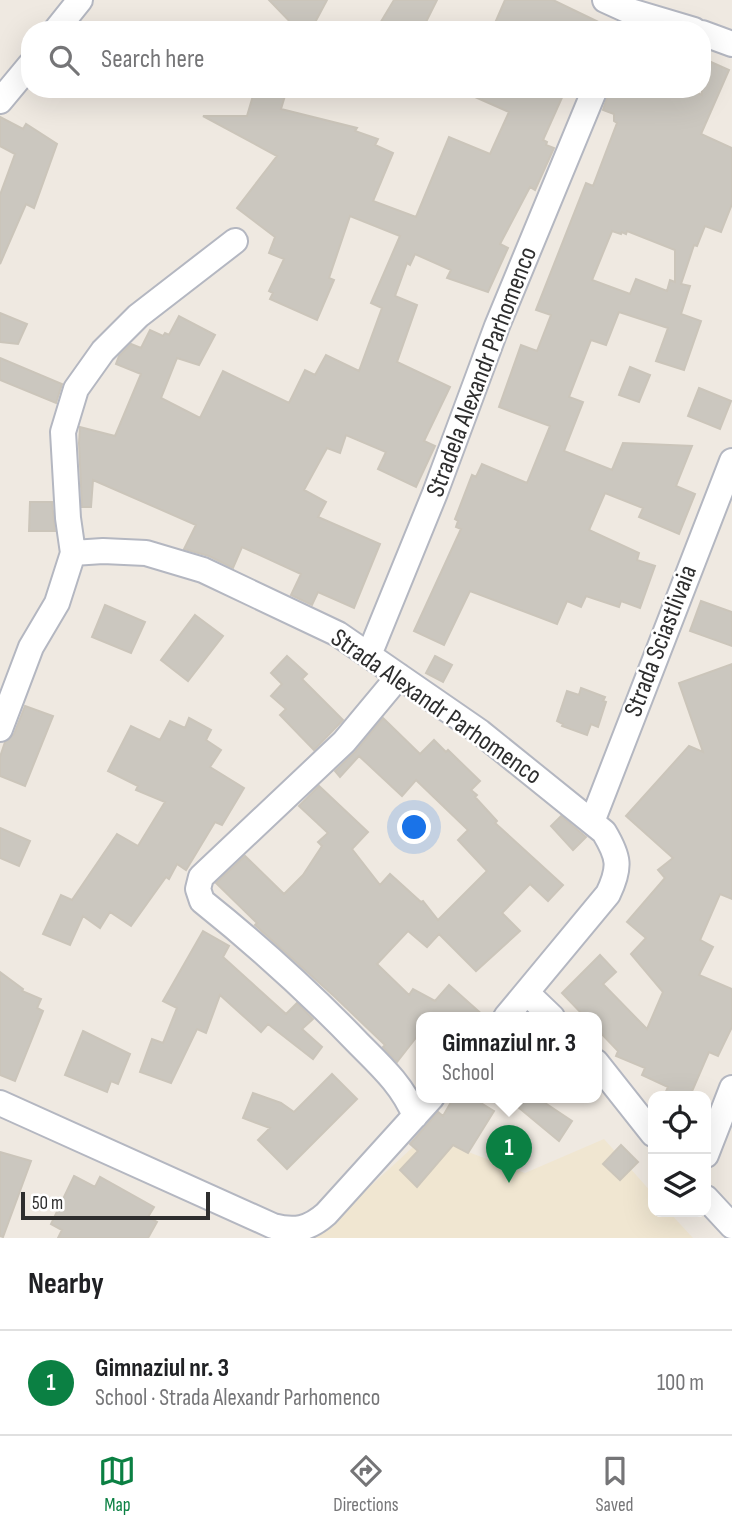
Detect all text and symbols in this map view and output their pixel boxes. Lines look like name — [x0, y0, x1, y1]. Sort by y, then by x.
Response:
search box — [21, 21, 711, 98]
icon: search — [45, 41, 83, 79]
text: Search here — [101, 44, 204, 75]
street label: Stradela Alexandr Parhomenco — [420, 243, 544, 501]
street label: Strada Sciastlivaia — [618, 561, 704, 721]
street label: Strada Alexandr Parhomenco — [325, 623, 547, 791]
your location — [397, 810, 431, 844]
popup — [416, 1012, 602, 1103]
text: Gimnaziul nr. 3 — [442, 1028, 576, 1059]
text: School — [442, 1059, 494, 1087]
map controls — [648, 1091, 711, 1217]
button: locate — [648, 1091, 711, 1154]
pin: 1 — [486, 1125, 532, 1183]
button: layers — [648, 1154, 711, 1217]
scale bar — [21, 1189, 210, 1221]
text: 50 m — [32, 1192, 63, 1215]
text: Nearby — [28, 1266, 104, 1302]
text: Gimnaziul nr. 3 — [95, 1353, 229, 1384]
text: 1 — [46, 1369, 56, 1397]
text: 100 m — [657, 1369, 704, 1397]
text: School · Strada Alexandr Parhomenco — [95, 1384, 380, 1412]
tab: Map — [98, 1452, 136, 1517]
tab: Directions — [333, 1452, 399, 1517]
tab: Saved — [595, 1452, 634, 1517]

